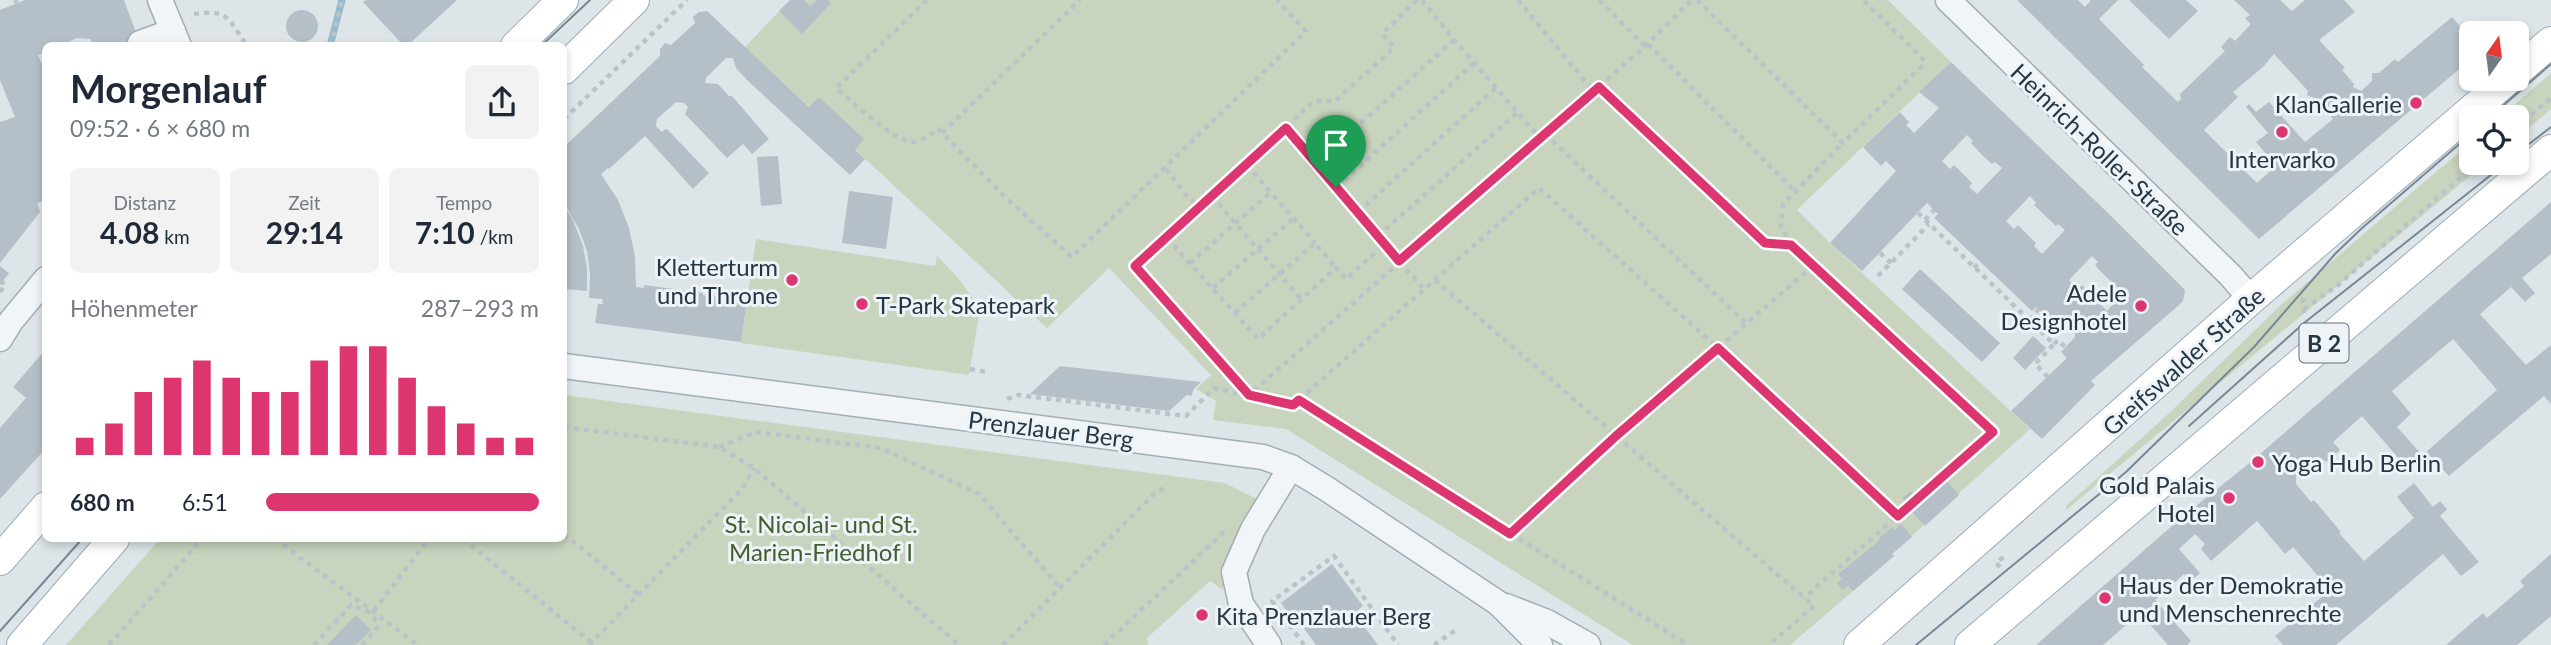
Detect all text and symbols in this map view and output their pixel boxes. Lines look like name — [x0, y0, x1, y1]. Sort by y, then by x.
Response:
north arrow — [2459, 21, 2529, 91]
map controls — [2459, 21, 2529, 175]
street label: Heinrich-Roller-Straße — [2005, 57, 2195, 241]
text: Morgenlauf — [70, 65, 266, 111]
button: share — [465, 65, 539, 139]
place label: KlanGallerie — [2275, 89, 2402, 118]
marker: KlanGallerie — [2408, 95, 2424, 111]
button: locate — [2459, 105, 2529, 175]
text: 09:52 · 6 × 680 m — [70, 114, 250, 142]
pin — [1306, 115, 1366, 187]
marker: Intervarko — [2274, 124, 2290, 140]
icon: arrive — [1317, 126, 1355, 164]
place label: Intervarko — [2228, 144, 2336, 173]
text: Distanz — [114, 191, 176, 214]
text: Zeit — [288, 191, 321, 214]
text: Tempo — [436, 191, 492, 214]
text: 4.08 — [100, 214, 159, 250]
text: 29:14 — [266, 214, 343, 250]
text: 7:10 — [415, 214, 475, 250]
text: km — [159, 225, 190, 248]
text: /km — [475, 225, 514, 248]
place label: Kletterturm und Throne — [656, 252, 778, 309]
marker: Kletterturm und Throne — [784, 272, 800, 288]
place label: Adele Designhotel — [2001, 278, 2127, 335]
street label: Greifswalder Straße — [2096, 281, 2270, 441]
place label: T-Park Skatepark — [876, 290, 1056, 319]
text: Höhenmeter — [70, 294, 198, 322]
text: 287–293 m — [421, 294, 539, 322]
marker: T-Park Skatepark — [854, 296, 870, 312]
marker: Adele Designhotel — [2133, 298, 2149, 314]
road number: B 2 — [2300, 324, 2348, 362]
street label: Prenzlauer Berg — [967, 404, 1135, 454]
place label: Yoga Hub Berlin — [2272, 448, 2441, 477]
marker: Yoga Hub Berlin — [2250, 454, 2266, 470]
place label: Gold Palais Hotel — [2099, 470, 2215, 527]
text: 680 m — [70, 488, 135, 516]
text: 6:51 — [182, 488, 228, 516]
marker: Gold Palais Hotel — [2221, 490, 2237, 506]
park label: St. Nicolai- und St. Marien-Friedhof I — [724, 509, 918, 566]
place label: Haus der Demokratie und Menschenrechte — [2119, 570, 2343, 627]
marker: Haus der Demokratie und Menschenrechte — [2097, 590, 2113, 606]
place label: Kita Prenzlauer Berg — [1216, 601, 1431, 630]
marker: Kita Prenzlauer Berg — [1194, 607, 1210, 623]

